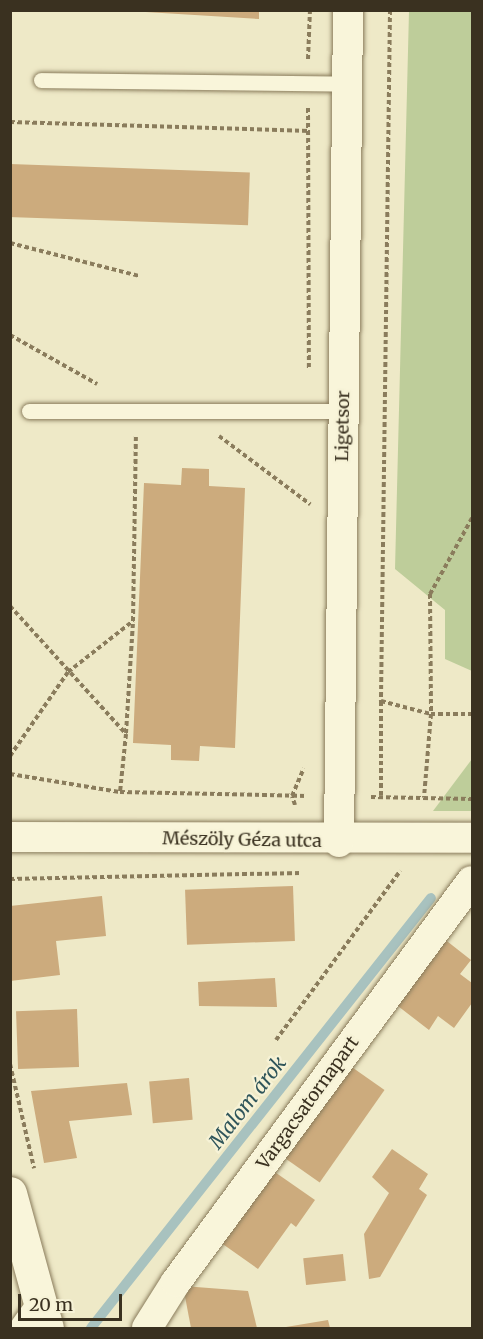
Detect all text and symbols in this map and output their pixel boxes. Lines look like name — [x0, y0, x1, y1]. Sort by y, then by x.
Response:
street label: Ligetsor — [332, 390, 354, 462]
street label: Mészöly Géza utca — [162, 828, 322, 852]
street label: Vargacsatornapart — [252, 1032, 364, 1174]
water label: Malom árok — [204, 1051, 290, 1153]
scale bar — [21, 1282, 124, 1320]
text: 20 m — [29, 1293, 73, 1316]

